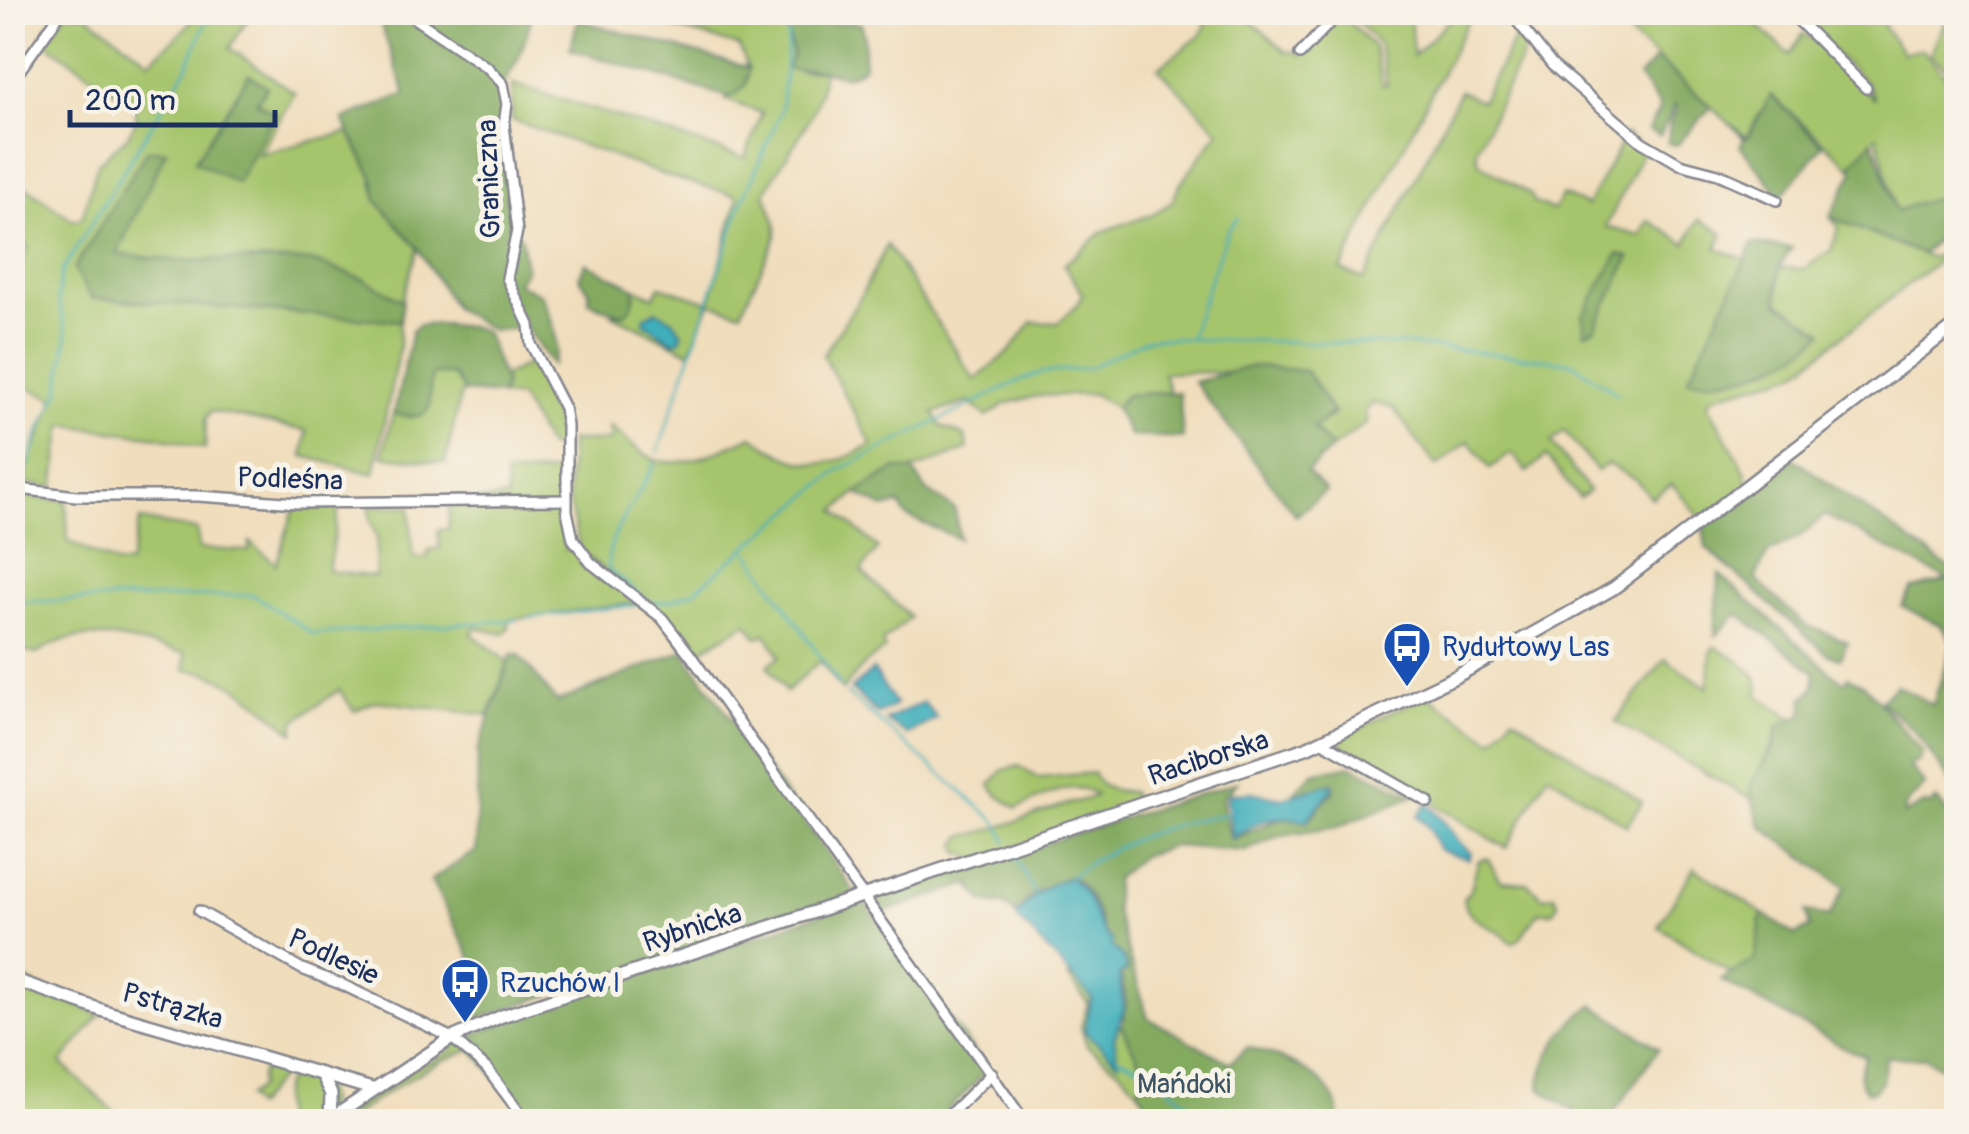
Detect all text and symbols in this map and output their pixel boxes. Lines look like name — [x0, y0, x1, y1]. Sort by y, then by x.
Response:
scale bar — [70, 65, 275, 127]
text: 200 m — [85, 82, 176, 119]
street label: Graniczna — [470, 119, 509, 239]
street label: Podleśna — [236, 460, 344, 499]
bus stop icon: Rydułtowy Las — [1381, 620, 1433, 688]
place label: Rydułtowy Las — [1442, 630, 1610, 665]
street label: Raciborska — [1144, 723, 1273, 794]
street label: Rybnicka — [639, 896, 746, 961]
street label: Podlesie — [282, 921, 384, 994]
bus stop icon: Rzuchów I — [439, 956, 491, 1024]
place label: Rzuchów I — [500, 966, 620, 1001]
street label: Pstrązka — [118, 975, 227, 1037]
park label: Mańdoki — [1137, 1067, 1231, 1102]

